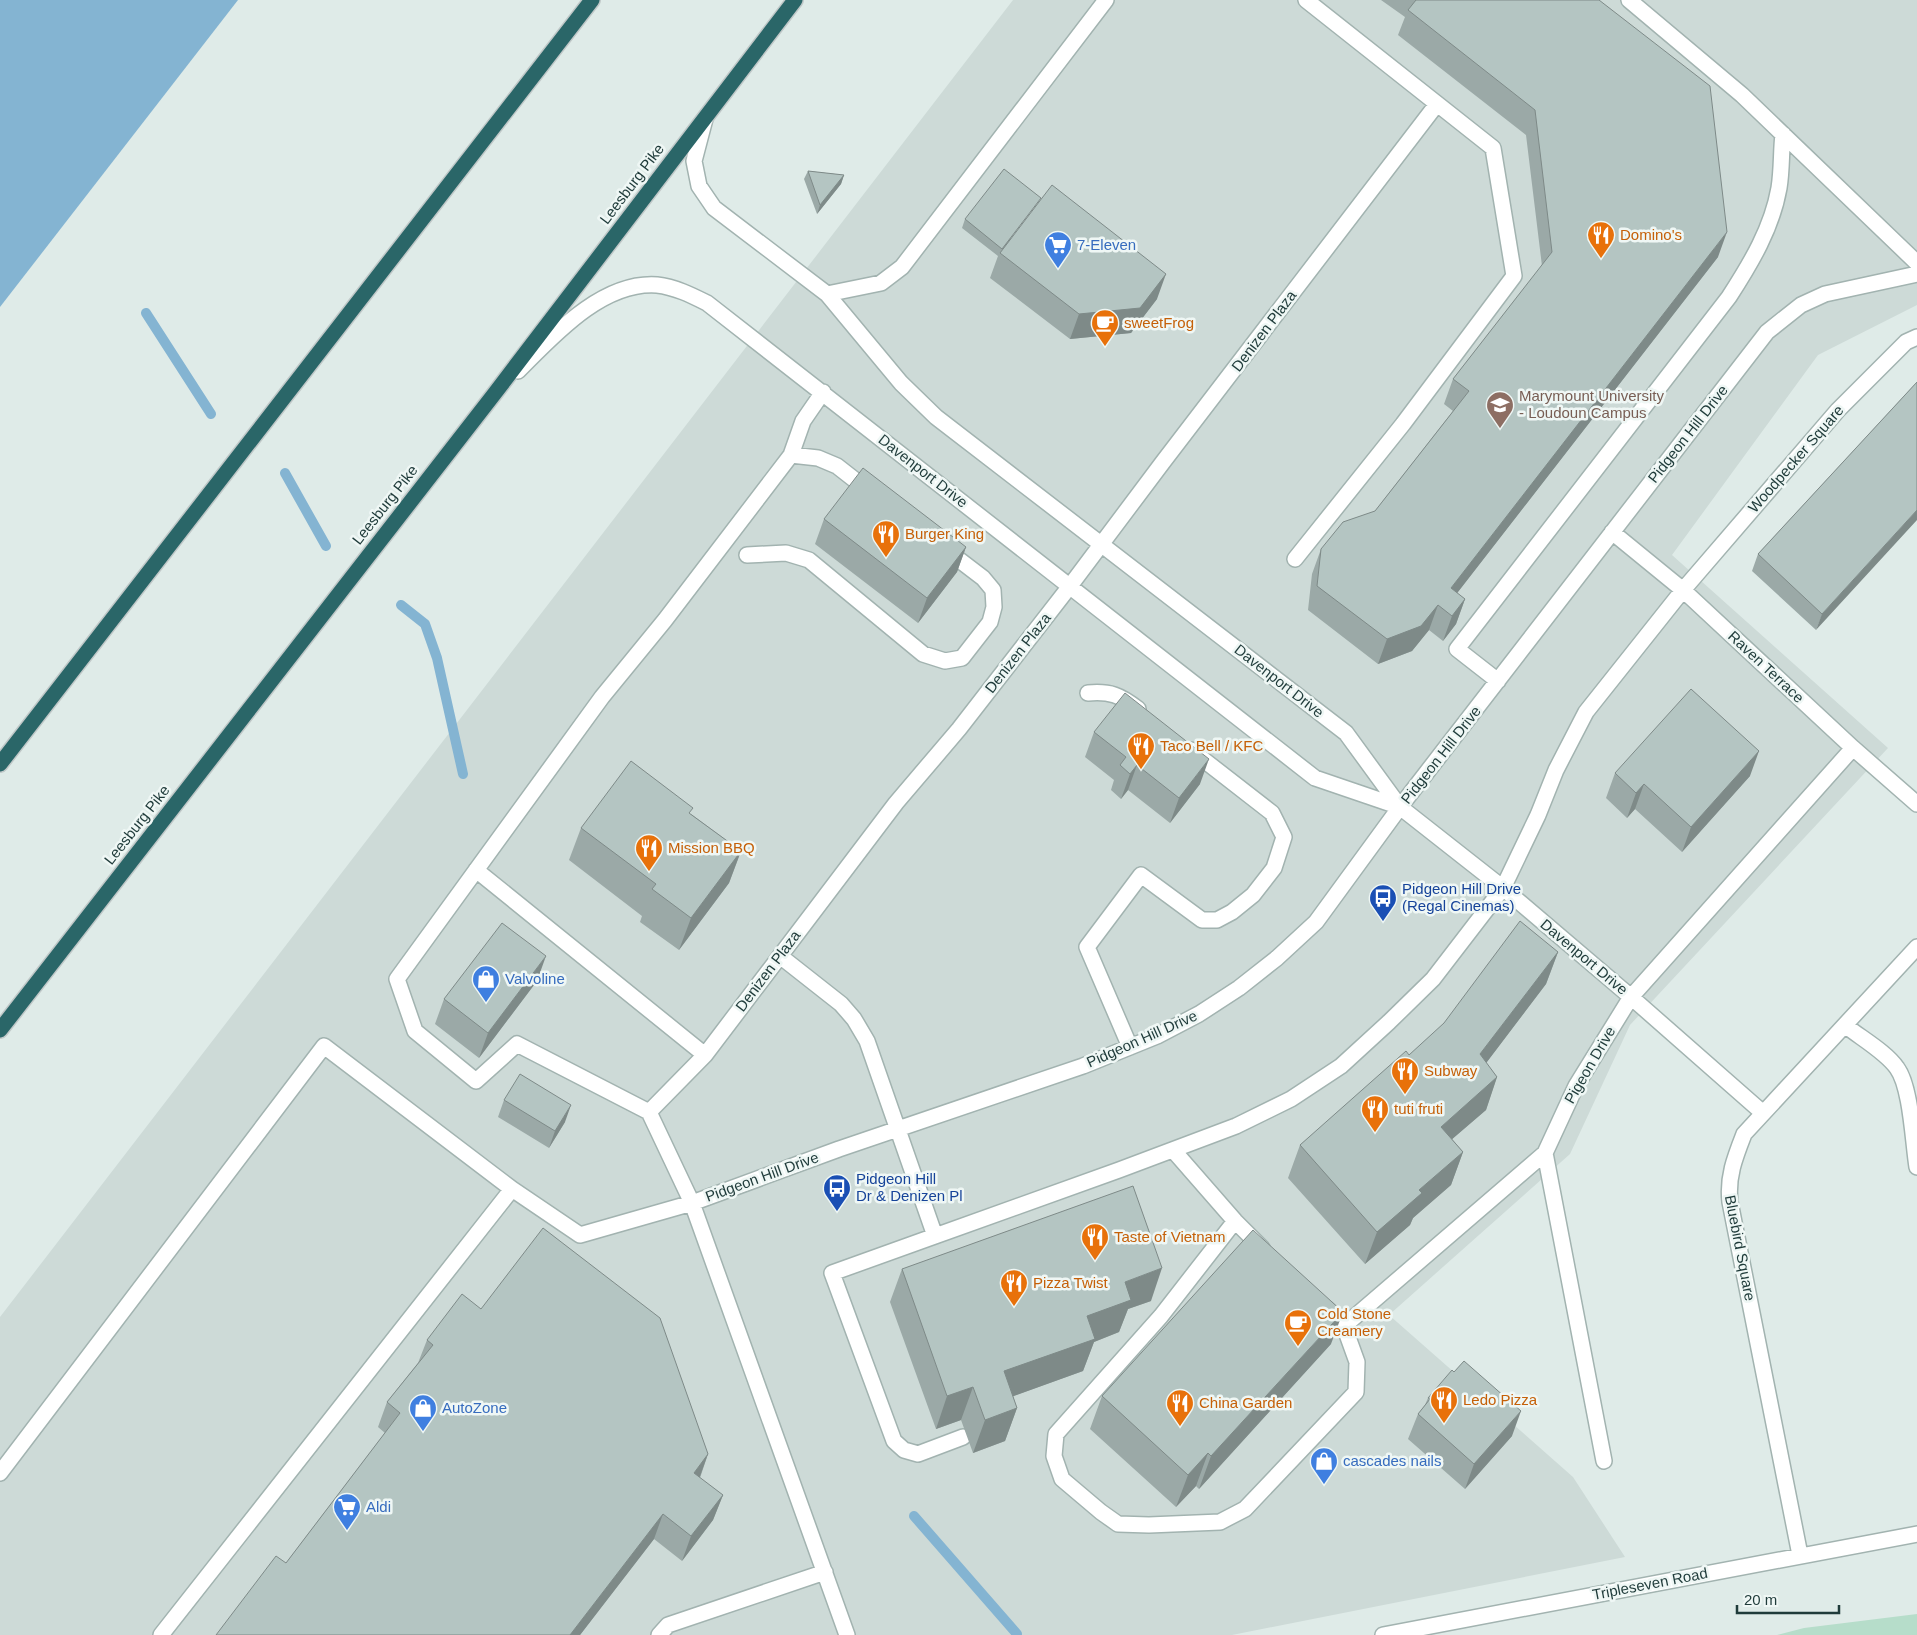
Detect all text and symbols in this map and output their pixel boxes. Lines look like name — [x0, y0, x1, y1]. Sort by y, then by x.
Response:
street label: Leesburg Pike — [596, 140, 667, 227]
restaurant icon: Domino's — [1586, 220, 1616, 259]
place label: Domino's — [1620, 226, 1682, 243]
supermarket icon: 7-Eleven — [1043, 230, 1073, 269]
place label: 7-Eleven — [1077, 236, 1136, 253]
street label: Denizen Plaza — [1228, 286, 1300, 374]
cafe icon: sweetFrog — [1090, 308, 1120, 347]
place label: sweetFrog — [1124, 314, 1194, 331]
street label: Pidgeon Hill Drive — [1644, 381, 1731, 486]
place label: Marymount University - Loudoun Campus — [1519, 387, 1665, 421]
school or university icon: Marymount University - Loudoun Campus — [1485, 390, 1515, 429]
street label: Woodpecker Square — [1744, 402, 1847, 516]
street label: Davenport Drive — [875, 431, 971, 511]
street label: Leesburg Pike — [348, 462, 421, 548]
restaurant icon: Burger King — [871, 519, 901, 558]
place label: Burger King — [905, 525, 984, 542]
street label: Denizen Plaza — [981, 609, 1054, 696]
street label: Raven Terrace — [1725, 627, 1808, 706]
street label: Davenport Drive — [1231, 641, 1327, 721]
street label: Pidgeon Hill Drive — [1397, 702, 1484, 807]
restaurant icon: Taco Bell / KFC — [1126, 731, 1156, 770]
place label: Taco Bell / KFC — [1160, 737, 1264, 754]
street label: Leesburg Pike — [100, 782, 173, 868]
restaurant icon: Mission BBQ — [634, 833, 664, 872]
place label: Mission BBQ — [668, 839, 755, 856]
place label: Pidgeon Hill Drive (Regal Cinemas) — [1402, 880, 1521, 914]
bus stop icon: Pidgeon Hill Drive (Regal Cinemas) — [1368, 883, 1398, 922]
street label: Davenport Drive — [1537, 915, 1631, 998]
street label: Denizen Plaza — [732, 926, 804, 1014]
shop icon: Valvoline — [471, 964, 501, 1003]
place label: Valvoline — [505, 970, 565, 987]
street label: Pidgeon Hill Drive — [1084, 1007, 1200, 1071]
street label: Pigeon Drive — [1561, 1023, 1618, 1106]
restaurant icon: Subway — [1390, 1056, 1420, 1095]
place label: Subway — [1424, 1062, 1478, 1079]
restaurant icon: tuti fruti — [1360, 1094, 1390, 1133]
place label: tuti fruti — [1394, 1100, 1443, 1117]
street label: Pidgeon Hill Drive — [703, 1148, 821, 1205]
place label: Pidgeon Hill Dr & Denizen Pl — [856, 1170, 963, 1204]
bus stop icon: Pidgeon Hill Dr & Denizen Pl — [822, 1173, 852, 1212]
street label: Bluebird Square — [1722, 1193, 1759, 1302]
restaurant icon: Taste of Vietnam — [1080, 1222, 1110, 1261]
place label: Taste of Vietnam — [1114, 1228, 1225, 1245]
restaurant icon: Pizza Twist — [999, 1268, 1029, 1307]
place label: Pizza Twist — [1033, 1274, 1109, 1291]
place label: Cold Stone Creamery — [1317, 1305, 1391, 1339]
cafe icon: Cold Stone Creamery — [1283, 1308, 1313, 1347]
restaurant icon: Ledo Pizza — [1429, 1385, 1459, 1424]
restaurant icon: China Garden — [1165, 1388, 1195, 1427]
place label: Ledo Pizza — [1463, 1391, 1538, 1408]
shop icon: AutoZone — [408, 1393, 438, 1432]
place label: China Garden — [1199, 1394, 1292, 1411]
place label: AutoZone — [442, 1399, 507, 1416]
shop icon: cascades nails — [1309, 1446, 1339, 1485]
place label: cascades nails — [1343, 1452, 1441, 1469]
supermarket icon: Aldi — [332, 1492, 362, 1531]
place label: Aldi — [366, 1498, 391, 1515]
street label: Tripleseven Road — [1591, 1564, 1709, 1603]
scale bar — [1737, 1582, 1840, 1614]
text: 20 m — [1744, 1591, 1777, 1608]

